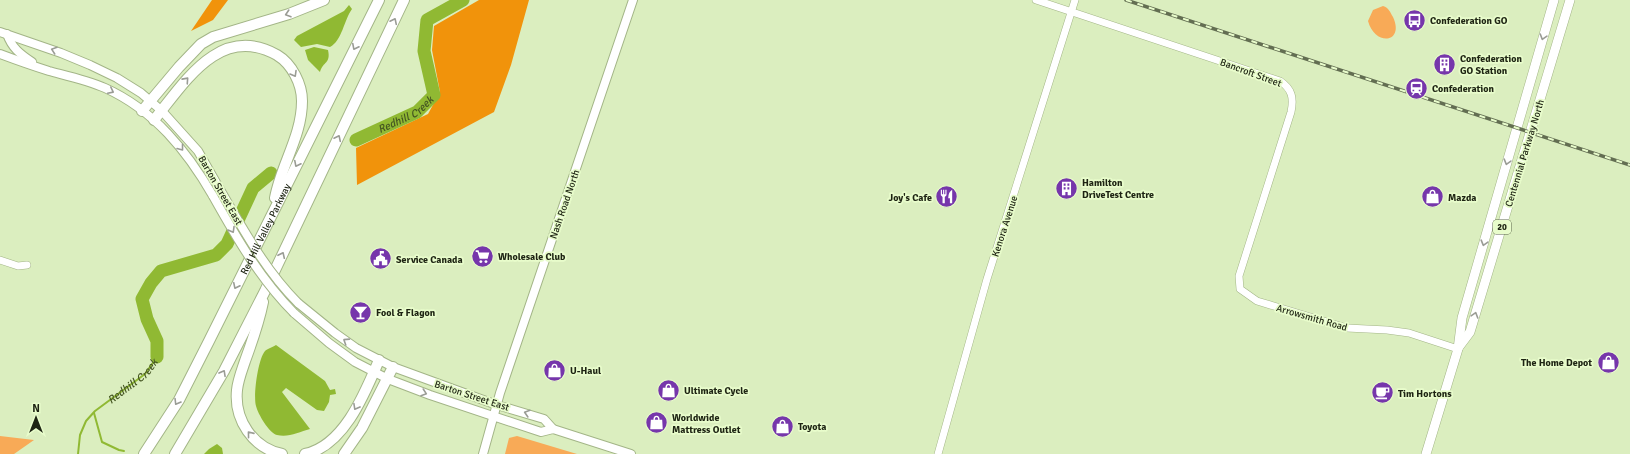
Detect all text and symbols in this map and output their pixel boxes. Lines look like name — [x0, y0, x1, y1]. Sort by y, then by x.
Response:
bus stop icon: Confederation GO — [1402, 7, 1428, 33]
one-way arrow — [285, 9, 292, 18]
place label: Confederation GO — [1430, 15, 1508, 27]
one-way arrow — [389, 17, 397, 25]
one-way arrow — [1539, 34, 1548, 41]
one-way arrow — [353, 43, 360, 51]
one-way arrow — [51, 46, 58, 55]
building icon: Confederation GO Station — [1431, 51, 1457, 77]
place label: Confederation GO Station — [1460, 53, 1522, 77]
street label: Bancroft Street — [1218, 56, 1284, 90]
one-way arrow — [289, 70, 296, 77]
station icon: Confederation — [1404, 75, 1430, 101]
one-way arrow — [182, 78, 189, 85]
place label: Confederation — [1432, 83, 1494, 95]
one-way arrow — [106, 86, 114, 94]
water label: Redhill Creek — [376, 92, 437, 136]
street label: Centennial Parkway North — [1503, 98, 1547, 208]
one-way arrow — [333, 134, 341, 142]
one-way arrow — [176, 144, 183, 151]
street label: Barton Street East — [195, 154, 245, 228]
one-way arrow — [294, 159, 302, 167]
one-way arrow — [1503, 159, 1511, 165]
street label: Nash Road North — [547, 168, 582, 240]
building icon: Hamilton DriveTest Centre — [1054, 175, 1080, 201]
place label: Hamilton DriveTest Centre — [1082, 177, 1154, 201]
street label: Red Hill Valley Parkway — [238, 182, 294, 276]
restaurant icon: Joy's Cafe — [934, 184, 960, 210]
shop icon: Mazda — [1420, 184, 1446, 210]
place label: Joy's Cafe — [888, 192, 932, 204]
place label: Mazda — [1448, 192, 1476, 204]
street label: Kenora Avenue — [989, 194, 1020, 258]
road number: 20 — [1493, 220, 1511, 234]
one-way arrow — [227, 226, 235, 233]
one-way arrow — [1480, 239, 1488, 246]
supermarket icon: Wholesale Club — [470, 243, 496, 269]
public building icon: Service Canada — [368, 246, 394, 272]
place label: Wholesale Club — [498, 251, 566, 263]
one-way arrow — [277, 252, 285, 260]
place label: Service Canada — [396, 254, 463, 266]
one-way arrow — [233, 282, 241, 289]
bar icon: Fool & Flagon — [348, 299, 374, 325]
street label: Arrowsmith Road — [1275, 302, 1349, 334]
place label: Fool & Flagon — [376, 307, 436, 319]
one-way arrow — [1470, 311, 1479, 318]
one-way arrow — [343, 338, 350, 345]
shop icon: The Home Depot — [1595, 349, 1621, 375]
water label: Redhill Creek — [105, 355, 162, 407]
shop icon: U-Haul — [541, 357, 567, 383]
place label: The Home Depot — [1521, 357, 1592, 369]
place label: U-Haul — [570, 365, 601, 377]
one-way arrow — [219, 369, 226, 377]
shop icon: Ultimate Cycle — [656, 377, 682, 403]
street label: Barton Street East — [433, 378, 511, 414]
cafe icon: Tim Hortons — [1369, 380, 1395, 406]
place label: Ultimate Cycle — [684, 385, 748, 397]
one-way arrow — [421, 388, 428, 397]
place label: Tim Hortons — [1398, 388, 1452, 400]
north arrow — [16, 398, 56, 438]
one-way arrow — [175, 398, 182, 405]
text: N — [32, 402, 40, 415]
one-way arrow — [354, 403, 361, 410]
one-way arrow — [524, 410, 531, 418]
shop icon: Worldwide Mattress Outlet — [643, 410, 669, 436]
place label: Worldwide Mattress Outlet — [672, 412, 741, 436]
shop icon: Toyota — [769, 413, 795, 439]
place label: Toyota — [798, 421, 826, 433]
one-way arrow — [247, 432, 254, 439]

